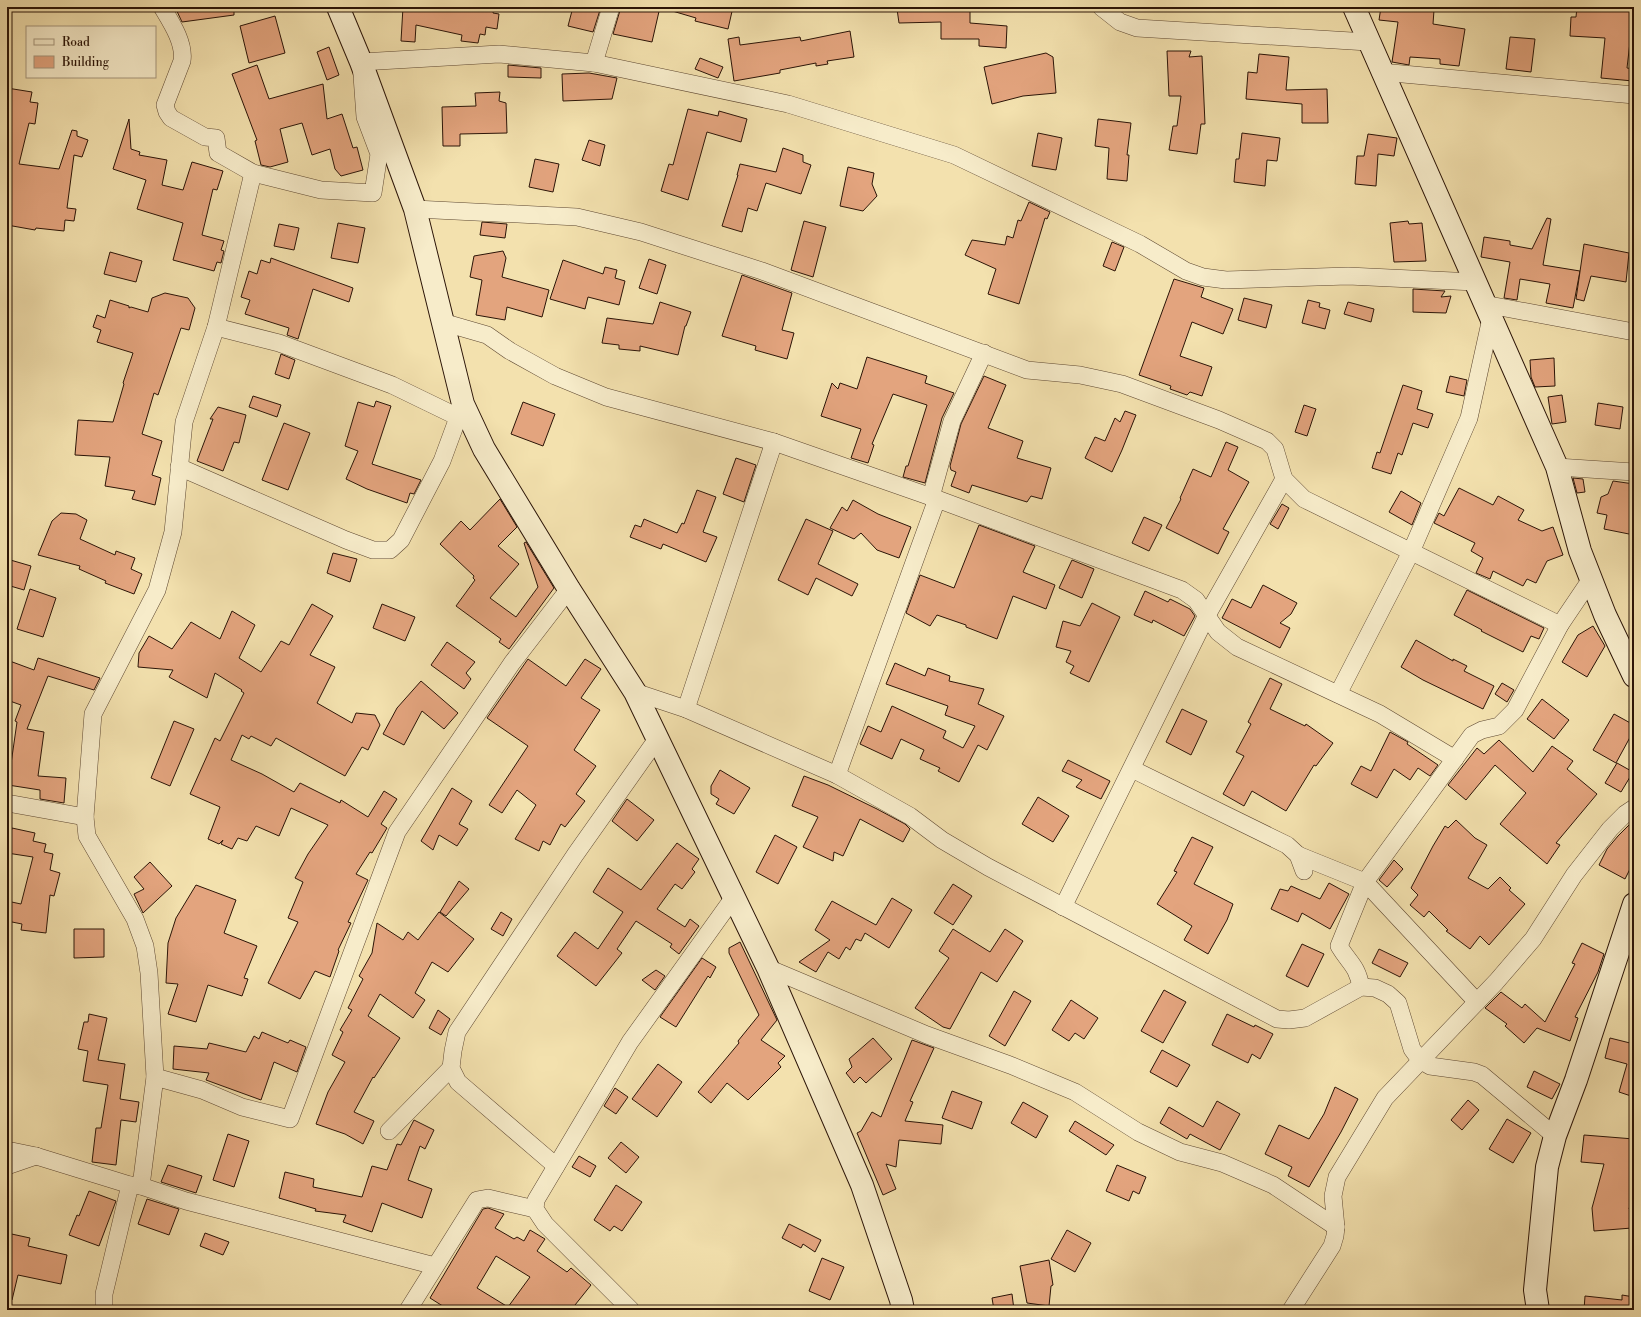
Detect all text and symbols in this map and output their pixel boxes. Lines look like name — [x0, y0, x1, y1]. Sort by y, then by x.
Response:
legend — [26, 26, 156, 78]
text: Road — [62, 35, 90, 50]
text: Building — [61, 55, 110, 70]

